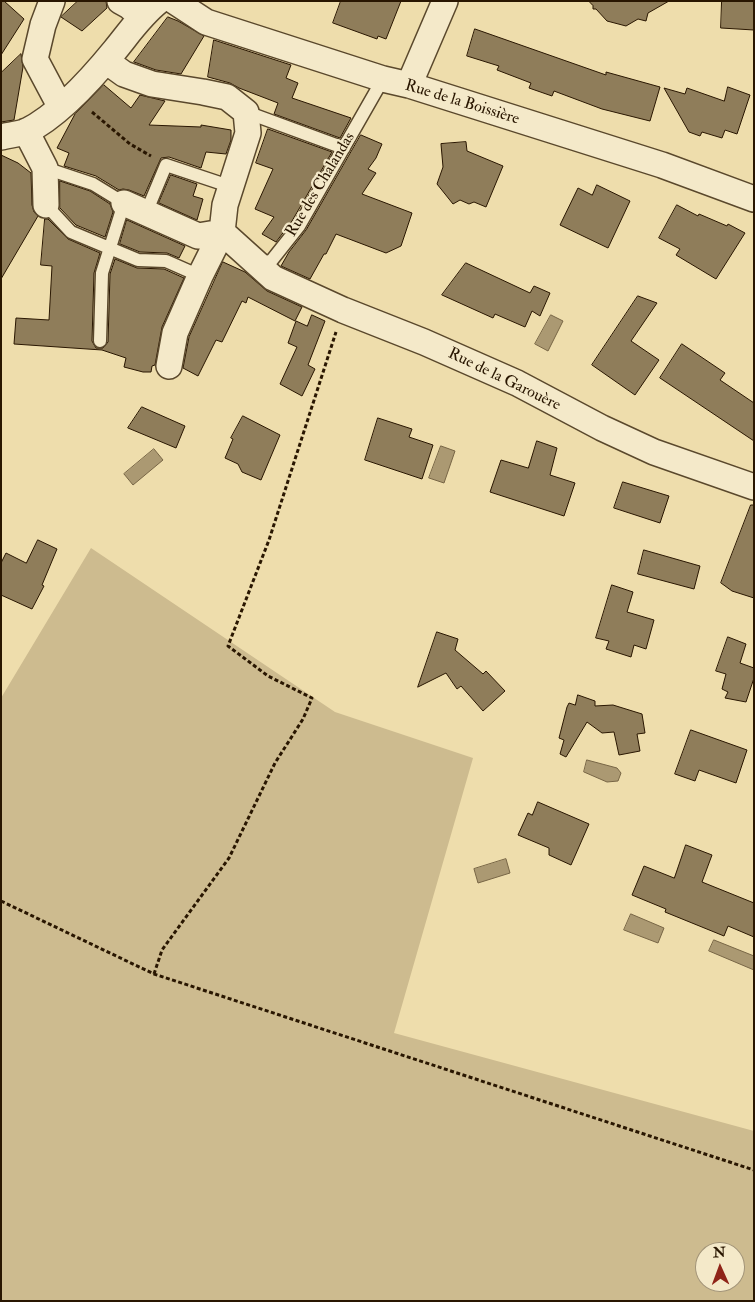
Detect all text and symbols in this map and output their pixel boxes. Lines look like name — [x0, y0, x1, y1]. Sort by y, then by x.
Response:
street label: Rue de la Boissière — [403, 77, 521, 129]
street label: Rue des Chalandas — [282, 129, 360, 241]
street label: Rue de la Garouère — [445, 344, 563, 416]
north arrow — [695, 1242, 745, 1292]
text: N — [713, 1244, 726, 1261]

